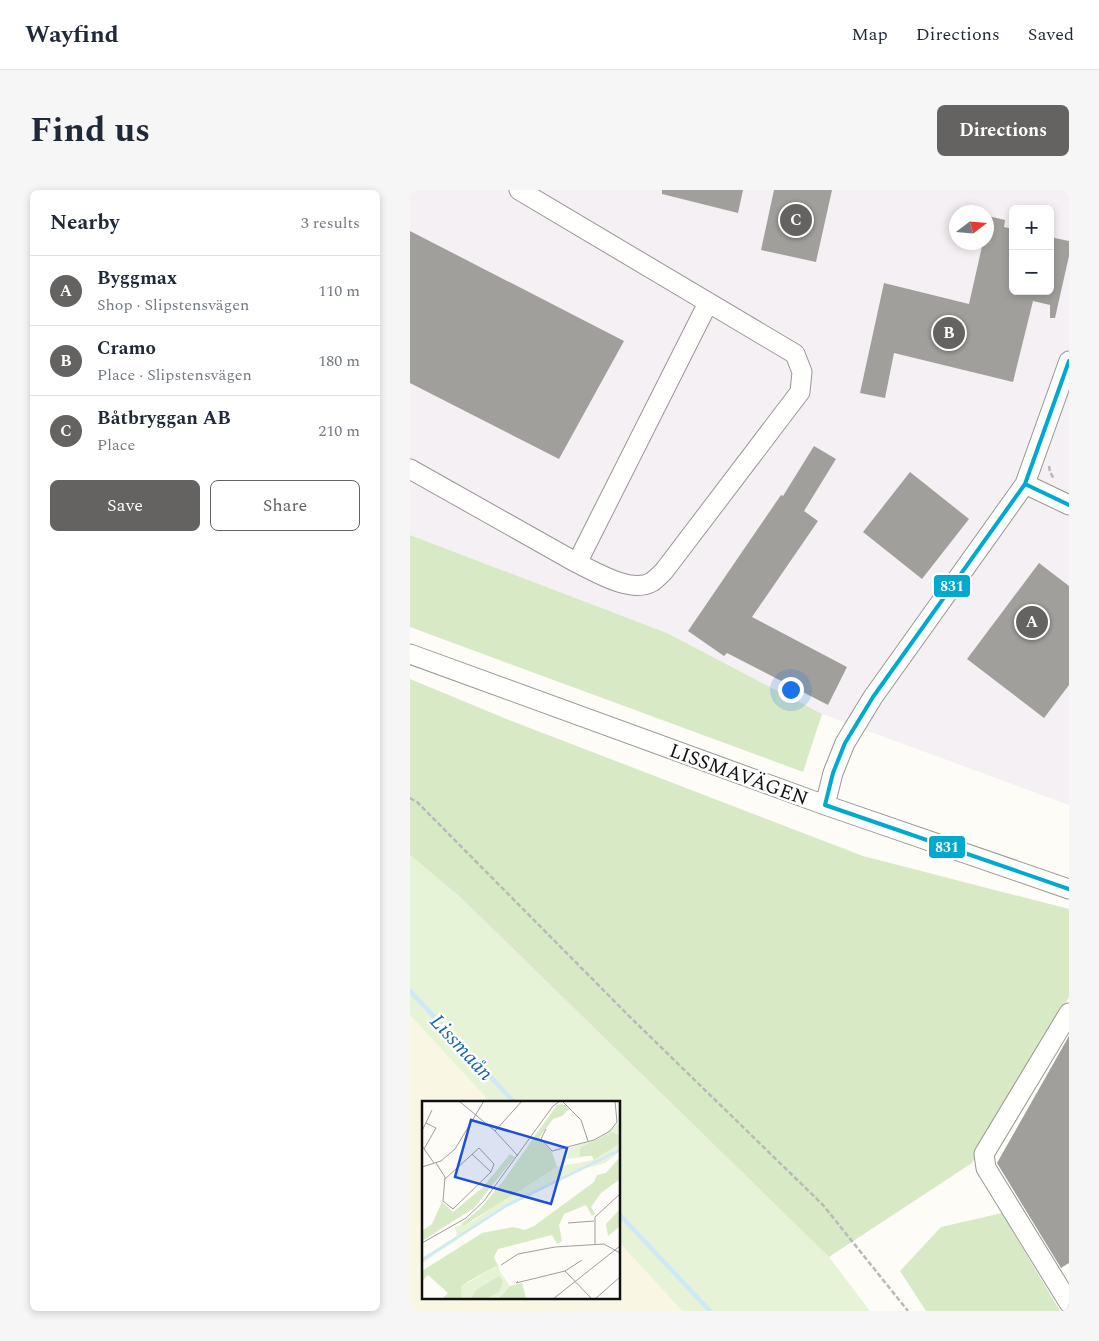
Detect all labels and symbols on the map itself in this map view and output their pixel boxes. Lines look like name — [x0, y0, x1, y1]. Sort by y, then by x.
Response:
pin: C — [780, 201, 812, 239]
north arrow — [949, 205, 994, 250]
pin: B — [933, 314, 965, 352]
line badge: 831 — [933, 574, 971, 598]
text: 831 — [940, 576, 964, 597]
pin: A — [1016, 603, 1048, 641]
your location — [778, 677, 804, 703]
street label: LISSMAVÄGEN — [665, 736, 812, 814]
line badge: 831 — [928, 835, 966, 859]
text: 831 — [935, 837, 959, 858]
water label: Lissmaån — [422, 1007, 501, 1088]
inset map — [422, 1101, 620, 1298]

